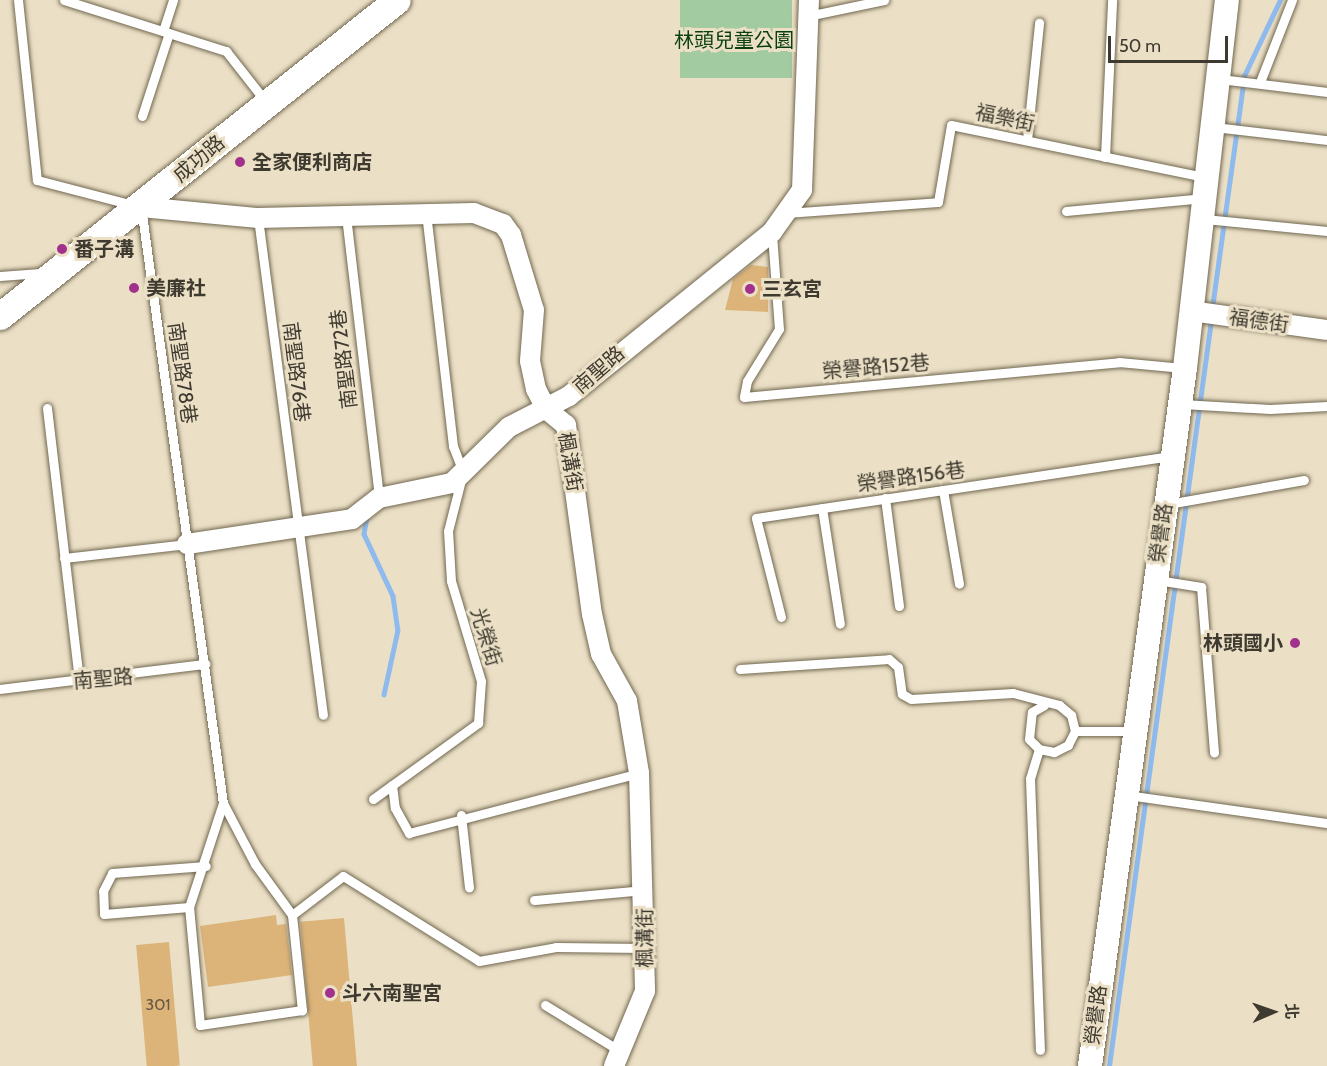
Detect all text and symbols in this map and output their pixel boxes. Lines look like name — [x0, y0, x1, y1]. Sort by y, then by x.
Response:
scale bar — [1111, 24, 1231, 62]
park label: 林頭兒童公園 — [674, 28, 794, 52]
text: 50 m — [1119, 35, 1161, 57]
street label: 福樂街 — [973, 100, 1037, 136]
street label: 成功路 — [168, 131, 230, 187]
place label: 全家便利商店 — [252, 150, 372, 174]
marker: 全家便利商店 — [233, 155, 247, 169]
place label: 番子溝 — [74, 237, 134, 261]
marker: 番子溝 — [55, 242, 69, 256]
place label: 美廉社 — [146, 276, 206, 300]
place label: 三玄宮 — [762, 277, 822, 301]
marker: 美廉社 — [127, 281, 141, 295]
marker: 三玄宮 — [743, 282, 757, 296]
street label: 福德街 — [1228, 305, 1290, 337]
street label: 南聖路72巷 — [326, 308, 362, 410]
street label: 南聖路76巷 — [278, 320, 314, 424]
street label: 南聖路78巷 — [163, 321, 201, 425]
street label: 南聖路 — [568, 341, 630, 399]
street label: 榮譽路152巷 — [821, 350, 931, 384]
street label: 楓溝街 — [553, 430, 587, 494]
street label: 榮譽路156巷 — [856, 458, 966, 496]
street label: 榮譽路 — [1145, 502, 1177, 564]
street label: 光榮街 — [466, 605, 506, 669]
place label: 林頭國小 — [1203, 631, 1283, 655]
marker: 林頭國小 — [1288, 636, 1302, 650]
street label: 南聖路 — [72, 664, 134, 694]
street label: 楓溝街 — [633, 908, 657, 968]
place label: 斗六南聖宮 — [342, 981, 442, 1005]
north arrow — [1243, 982, 1303, 1042]
street label: 榮譽路 — [1080, 984, 1112, 1046]
marker: 斗六南聖宮 — [323, 986, 337, 1000]
house number: 301 — [145, 995, 171, 1015]
text: 北 — [1282, 1003, 1301, 1020]

